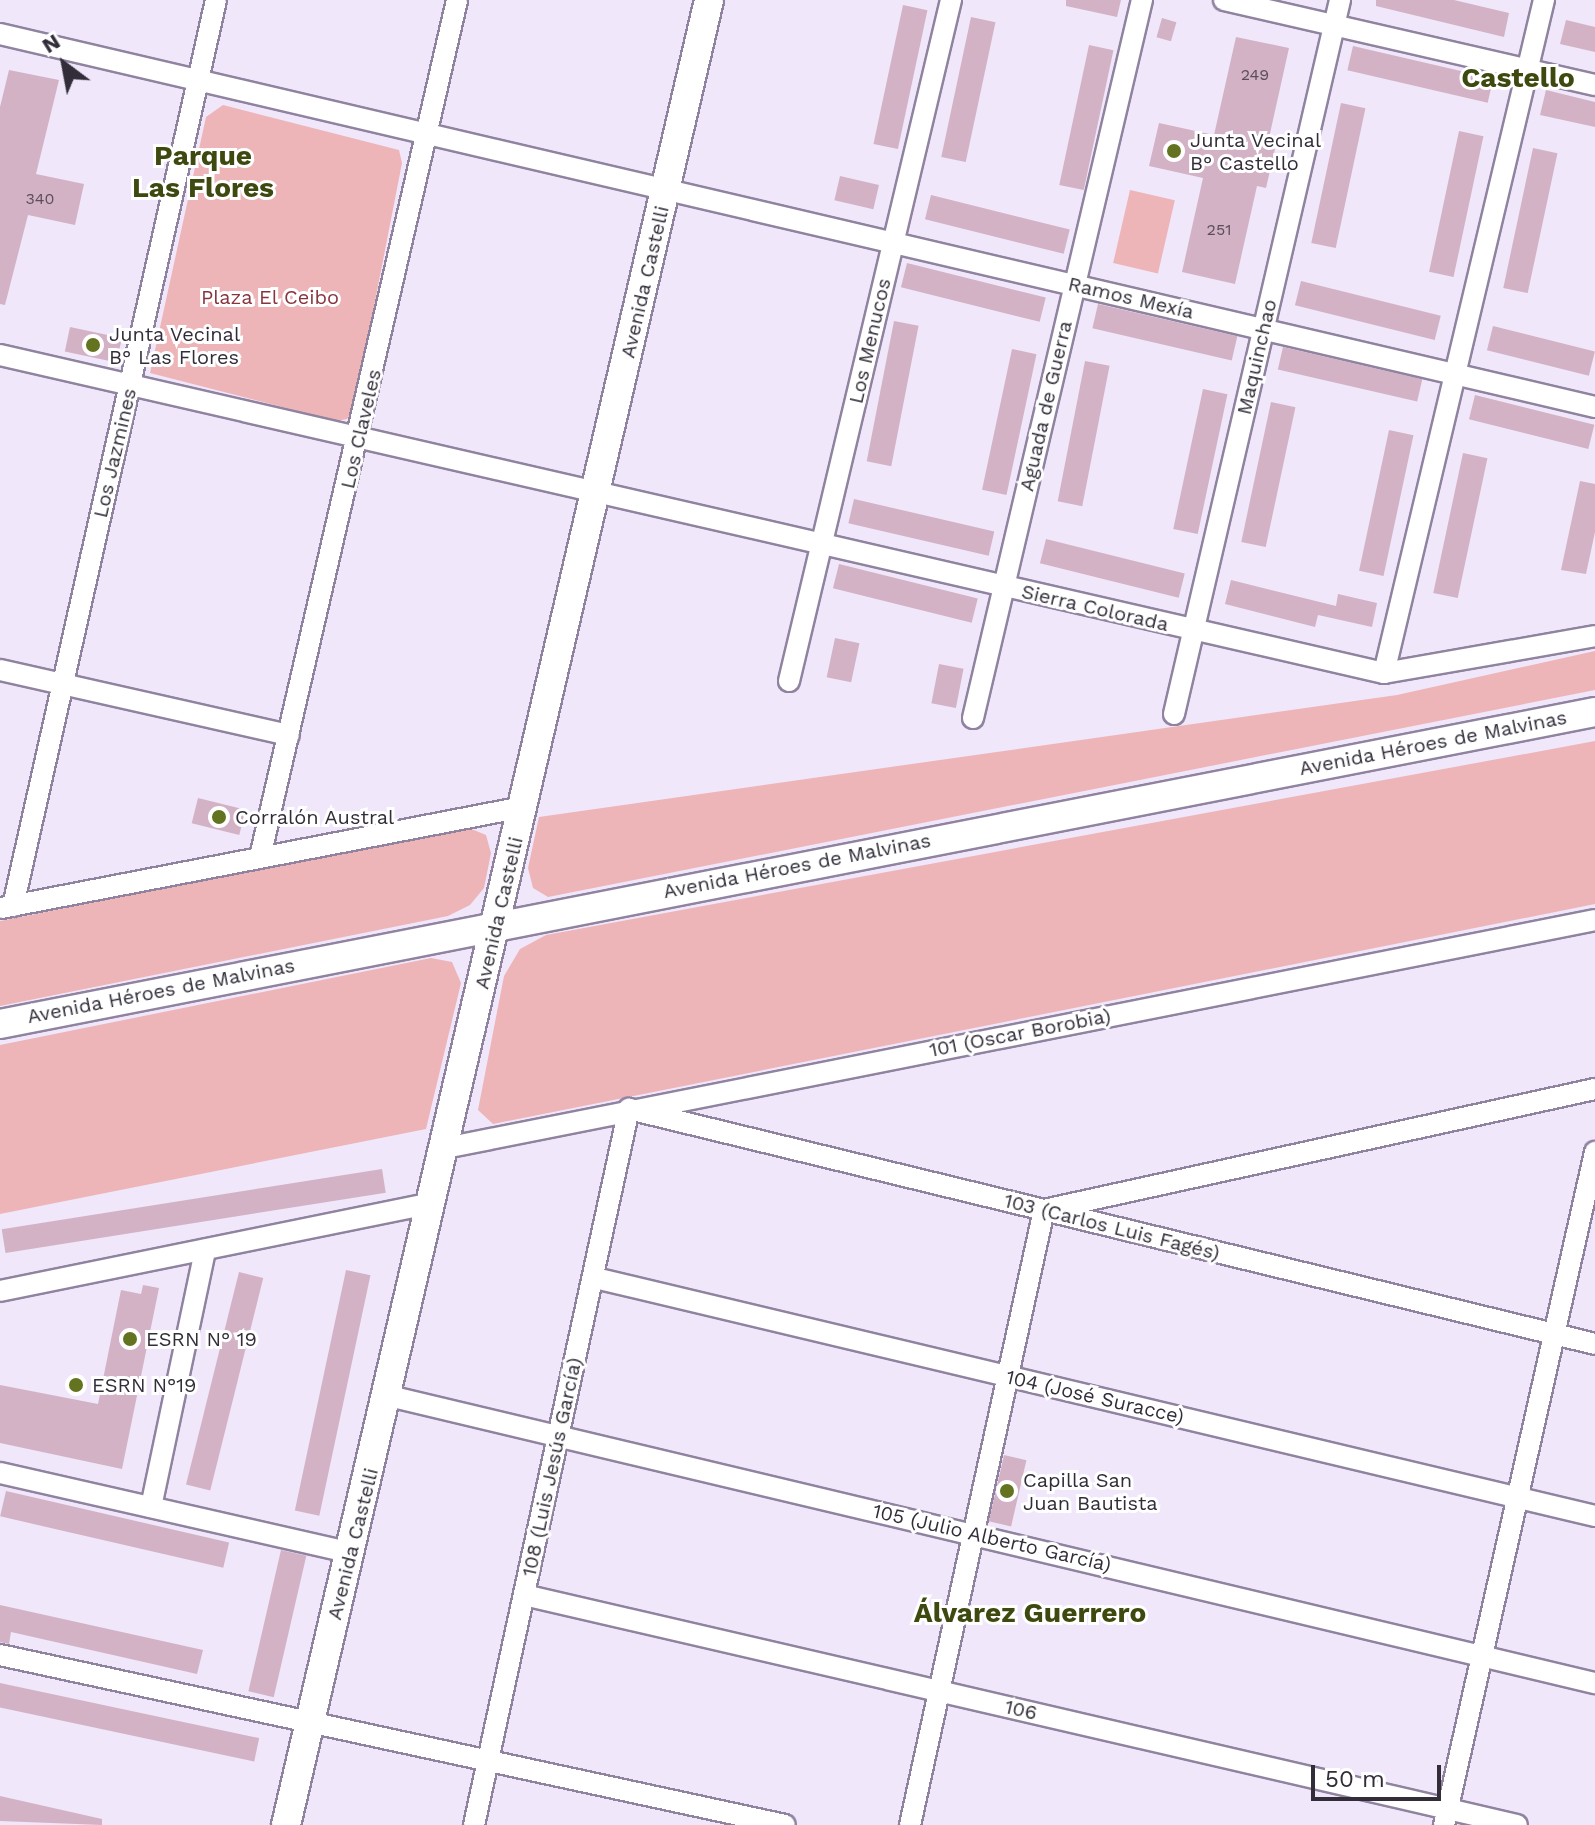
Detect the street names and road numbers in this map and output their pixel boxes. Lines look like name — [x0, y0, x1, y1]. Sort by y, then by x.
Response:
street label: Avenida Castelli — [616, 203, 674, 361]
street label: Ramos Mexía — [1066, 272, 1196, 324]
street label: Los Menucos — [844, 276, 896, 406]
street label: Maquinchao — [1232, 297, 1282, 417]
street label: Aguada de Guerra — [1015, 318, 1077, 494]
street label: Los Claveles — [336, 367, 386, 491]
street label: Los Jazmines — [88, 386, 142, 520]
street label: Sierra Colorada — [1019, 579, 1171, 637]
street label: Avenida Héroes de Malvinas — [1297, 705, 1569, 781]
street label: Avenida Héroes de Malvinas — [661, 828, 933, 904]
street label: Avenida Castelli — [470, 834, 528, 992]
street label: Avenida Héroes de Malvinas — [25, 953, 297, 1029]
street label: 101 (Oscar Borobia) — [927, 1004, 1113, 1062]
street label: 103 (Carlos Luis Fagés) — [1002, 1189, 1222, 1265]
street label: 108 (Luis Jesús García) — [517, 1355, 587, 1579]
street label: 104 (José Suracce) — [1004, 1365, 1186, 1429]
street label: Avenida Castelli — [322, 1465, 384, 1623]
street label: 105 (Julio Alberto García) — [870, 1499, 1114, 1577]
street label: 106 — [1003, 1695, 1039, 1725]

